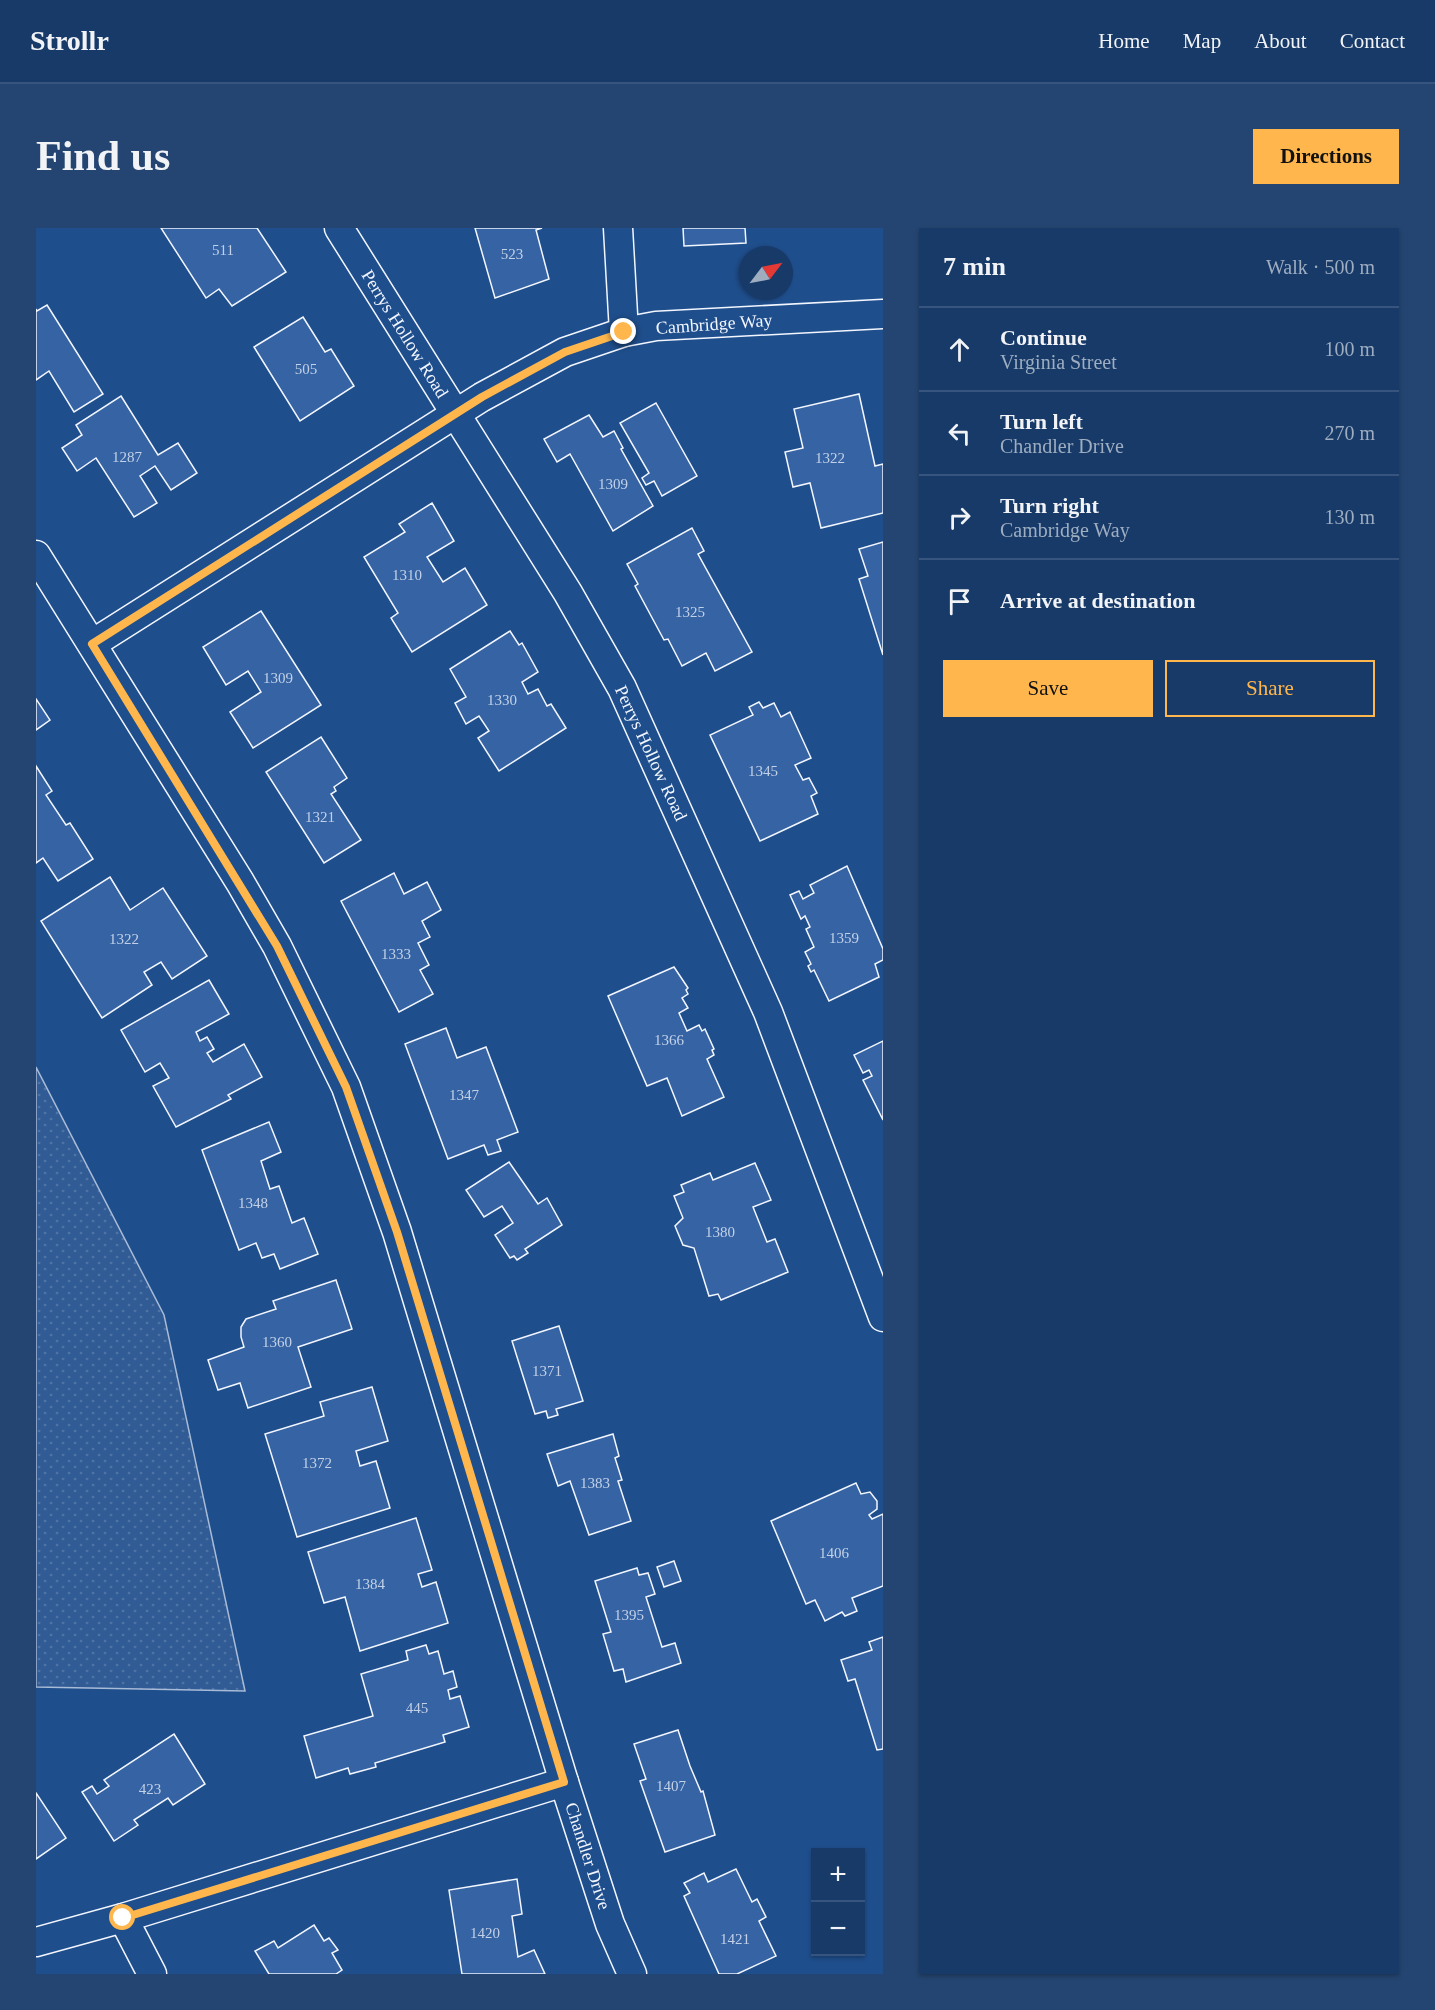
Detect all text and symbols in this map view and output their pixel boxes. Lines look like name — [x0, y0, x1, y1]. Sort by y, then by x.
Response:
text: Strollr — [30, 25, 109, 56]
text: Home — [1098, 29, 1150, 53]
text: Map — [1183, 29, 1221, 53]
text: About — [1254, 29, 1307, 53]
text: Contact — [1340, 29, 1405, 53]
button: Directions — [1253, 129, 1399, 184]
text: Find us — [36, 133, 170, 179]
house number: 511 — [212, 242, 234, 258]
house number: 523 — [501, 246, 523, 262]
north arrow — [739, 246, 793, 300]
text: 7 min — [943, 252, 1006, 281]
text: Walk · 500 m — [1266, 256, 1375, 278]
street label: Perrys Hollow Road — [358, 266, 452, 402]
street label: Cambridge Way — [655, 310, 773, 338]
route end — [610, 318, 636, 344]
text: Continue — [1000, 325, 1087, 350]
icon: ahead — [943, 333, 976, 366]
text: 100 m — [1324, 338, 1375, 360]
text: Virginia Street — [1000, 351, 1117, 373]
house number: 505 — [295, 361, 317, 377]
text: Turn left — [1000, 409, 1083, 434]
icon: left — [943, 417, 976, 450]
text: 270 m — [1324, 422, 1375, 444]
text: Chandler Drive — [1000, 435, 1124, 457]
house number: 1287 — [112, 449, 143, 465]
house number: 1322 — [815, 450, 845, 466]
house number: 1309 — [598, 476, 628, 492]
text: Turn right — [1000, 493, 1099, 518]
icon: right — [943, 501, 976, 534]
text: 130 m — [1324, 506, 1375, 528]
text: Cambridge Way — [1000, 519, 1130, 541]
house number: 1310 — [392, 567, 422, 583]
icon: arrive — [943, 585, 976, 618]
text: Arrive at destination — [1000, 588, 1196, 613]
house number: 1325 — [675, 604, 705, 620]
button: Save — [943, 660, 1153, 717]
button: Share — [1165, 660, 1375, 717]
house number: 1309 — [263, 670, 293, 686]
street label: Perrys Hollow Road — [611, 682, 691, 824]
house number: 1330 — [487, 692, 517, 708]
house number: 1345 — [748, 763, 778, 779]
house number: 1321 — [305, 809, 335, 825]
house number: 1359 — [829, 930, 859, 946]
house number: 1322 — [109, 931, 139, 947]
house number: 1333 — [381, 946, 411, 962]
house number: 1366 — [654, 1032, 685, 1048]
house number: 1347 — [449, 1087, 480, 1103]
house number: 1348 — [238, 1195, 268, 1211]
house number: 1380 — [705, 1224, 735, 1240]
house number: 1360 — [262, 1334, 292, 1350]
house number: 1371 — [532, 1363, 562, 1379]
house number: 1372 — [302, 1455, 332, 1471]
house number: 1383 — [580, 1475, 610, 1491]
house number: 1406 — [819, 1545, 850, 1561]
house number: 1384 — [355, 1576, 386, 1592]
house number: 1395 — [614, 1607, 644, 1623]
house number: 445 — [406, 1700, 428, 1716]
house number: 1407 — [656, 1778, 687, 1794]
house number: 423 — [139, 1781, 161, 1797]
street label: Chandler Drive — [561, 1800, 615, 1912]
map controls — [811, 1848, 865, 1956]
button: + — [811, 1848, 865, 1902]
button: − — [811, 1902, 865, 1956]
route start — [109, 1904, 135, 1930]
house number: 1420 — [470, 1925, 500, 1941]
house number: 1421 — [720, 1931, 750, 1947]

